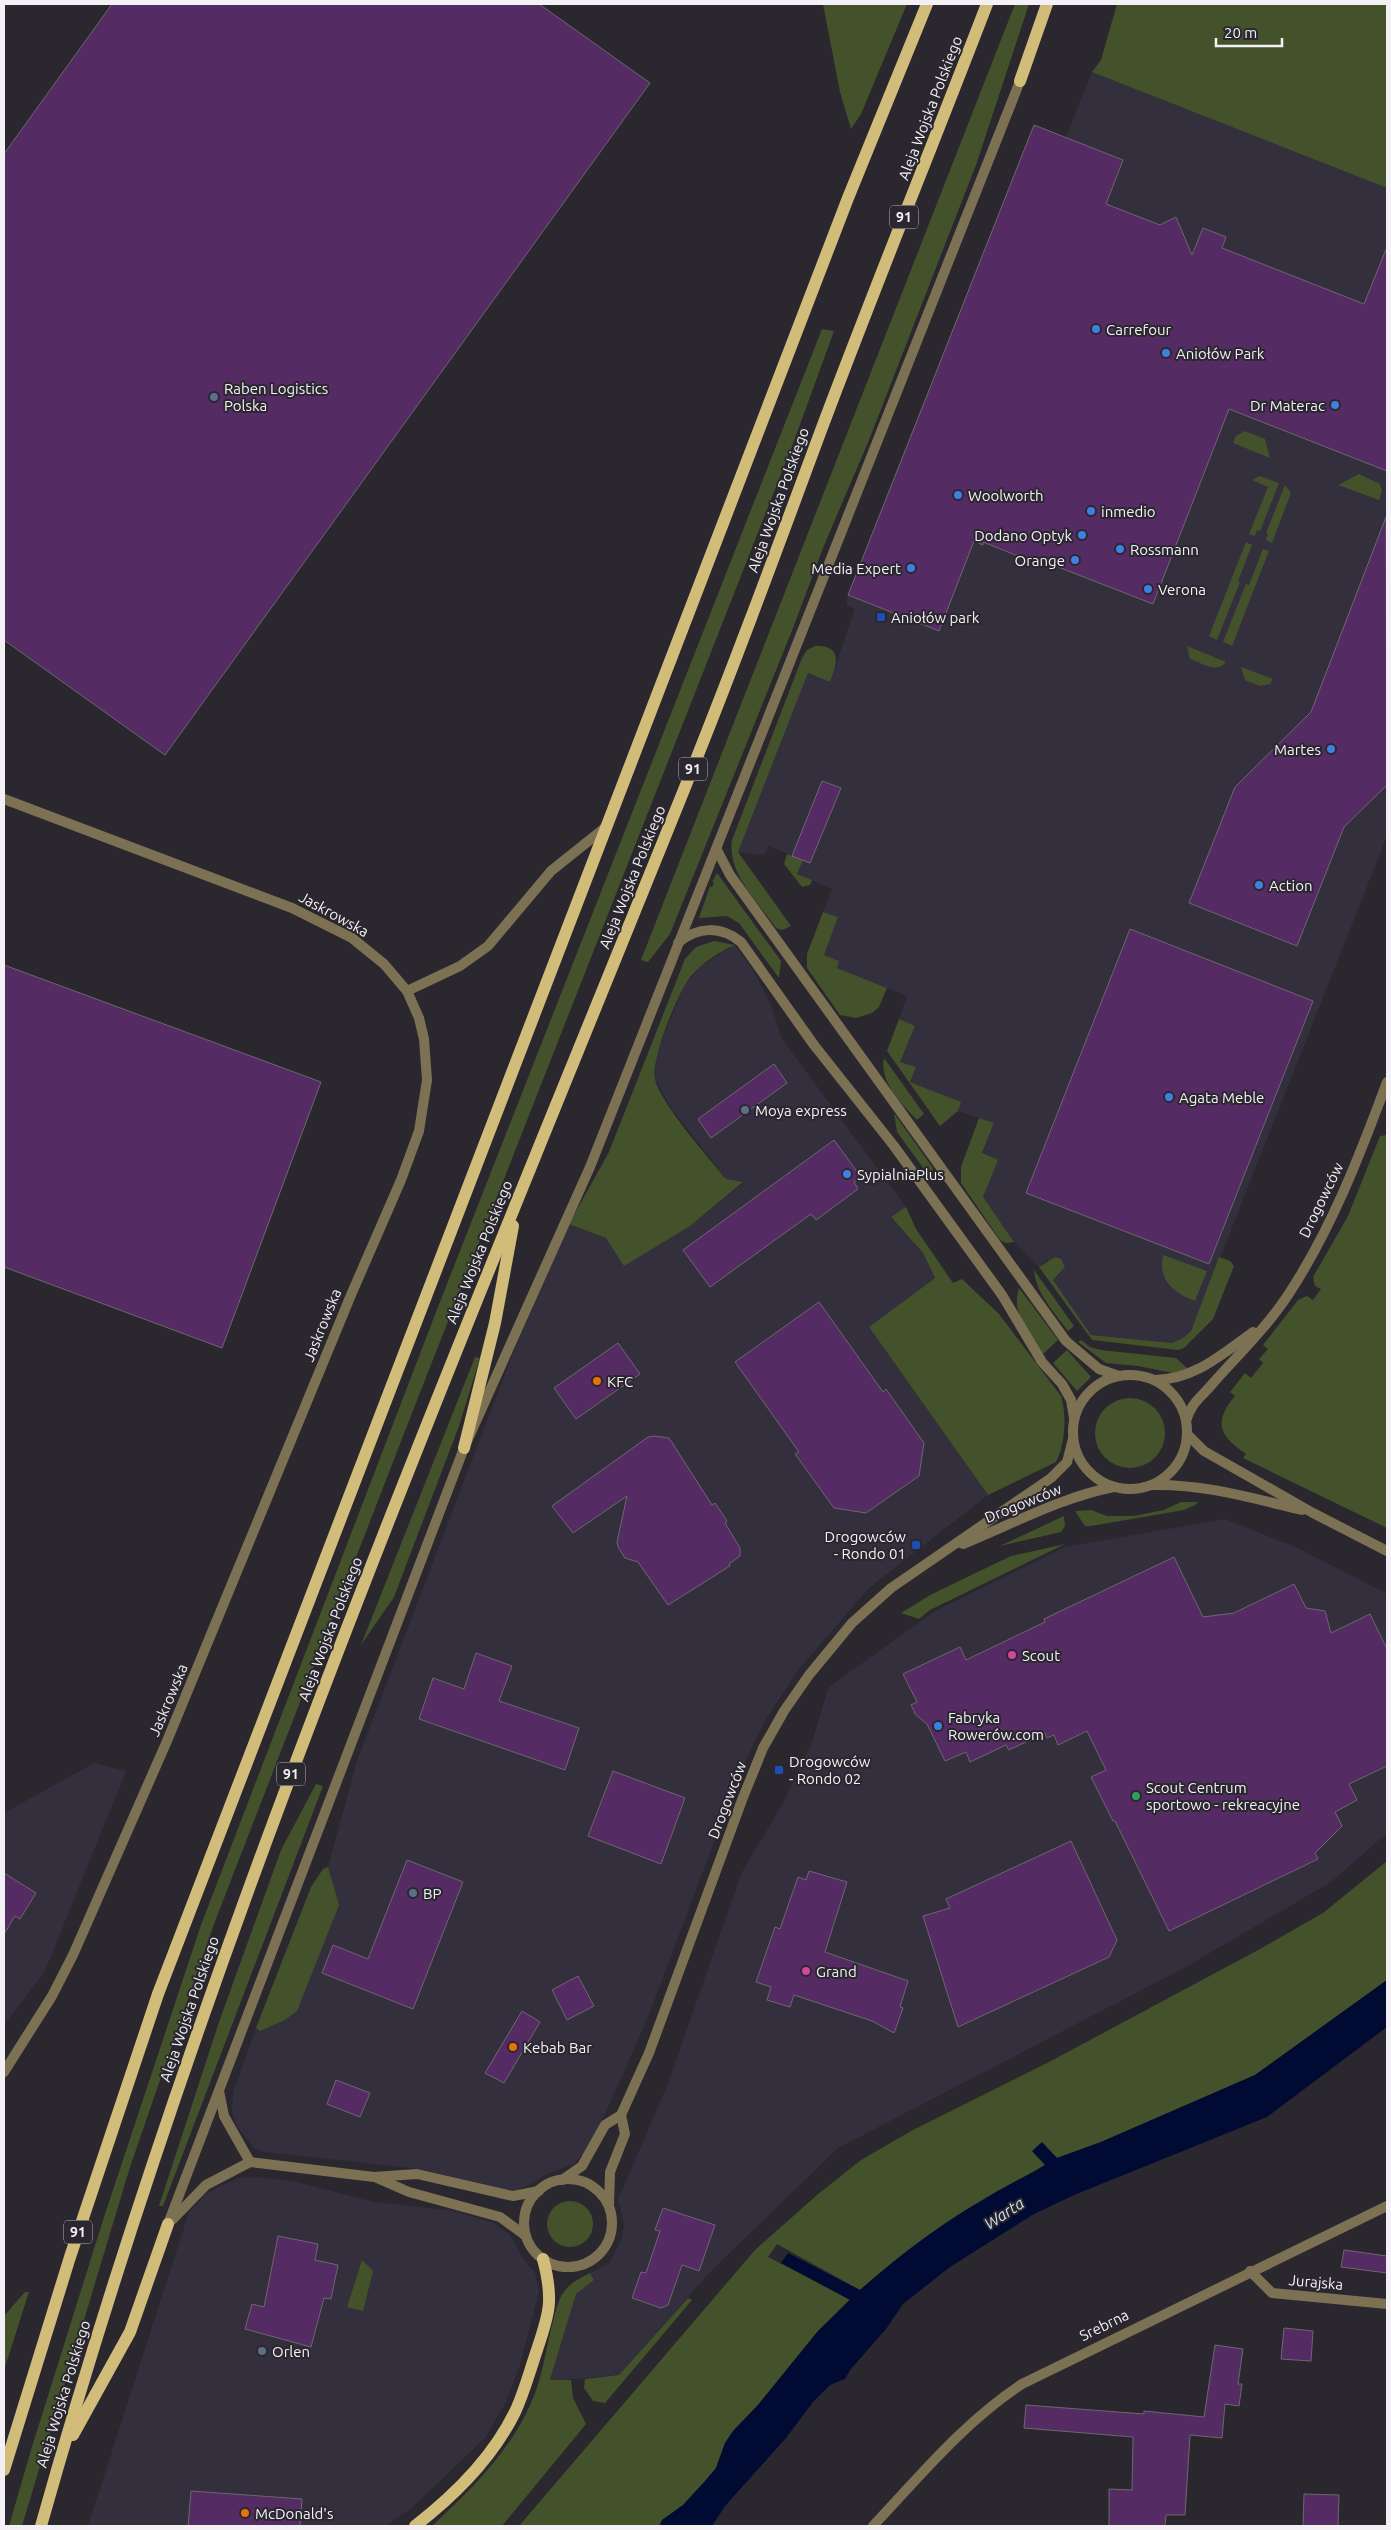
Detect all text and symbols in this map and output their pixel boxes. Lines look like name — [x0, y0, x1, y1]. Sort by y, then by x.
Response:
scale bar — [1216, 15, 1282, 47]
text: 20 m — [1224, 24, 1257, 41]
street label: Aleja Wojska Polskiego — [895, 34, 965, 182]
road number: 91 — [890, 206, 918, 228]
place label: Carrefour — [1106, 321, 1172, 338]
marker: Carrefour — [1090, 323, 1102, 335]
place label: Aniołów Park — [1176, 345, 1265, 362]
marker: Aniołów Park — [1160, 347, 1172, 359]
place label: Raben Logistics Polska — [224, 380, 328, 414]
marker: Raben Logistics Polska — [208, 391, 220, 403]
place label: Dr Materac — [1250, 397, 1325, 414]
marker: Dr Materac — [1329, 399, 1341, 411]
street label: Aleja Wojska Polskiego — [744, 425, 812, 575]
place label: Woolworth — [968, 487, 1044, 504]
marker: Woolworth — [952, 489, 964, 501]
place label: inmedio — [1101, 503, 1156, 520]
marker: inmedio — [1085, 505, 1097, 517]
place label: Dodano Optyk — [974, 527, 1072, 544]
marker: Dodano Optyk — [1076, 529, 1088, 541]
place label: Rossmann — [1130, 541, 1199, 558]
marker: Rossmann — [1114, 543, 1126, 555]
place label: Orange — [1015, 552, 1065, 569]
marker: Orange — [1069, 554, 1081, 566]
place label: Media Expert — [811, 560, 901, 577]
marker: Media Expert — [905, 562, 917, 574]
place label: Verona — [1158, 581, 1206, 598]
marker: Verona — [1142, 583, 1154, 595]
place label: Aniołów park — [891, 609, 980, 626]
marker: Aniołów park — [875, 611, 887, 623]
place label: Martes — [1274, 741, 1321, 758]
marker: Martes — [1325, 743, 1337, 755]
road number: 91 — [679, 758, 707, 781]
street label: Aleja Wojska Polskiego — [595, 803, 669, 951]
place label: Action — [1269, 877, 1313, 894]
marker: Action — [1253, 879, 1265, 891]
street label: Jaskrowska — [296, 888, 372, 940]
place label: Agata Meble — [1179, 1089, 1264, 1106]
marker: Agata Meble — [1163, 1091, 1175, 1103]
place label: Moya express — [755, 1102, 847, 1119]
marker: Moya express — [739, 1104, 751, 1116]
street label: Drogowców — [1296, 1159, 1347, 1240]
place label: SypialniaPlus — [857, 1166, 944, 1183]
marker: SypialniaPlus — [841, 1168, 853, 1180]
street label: Aleja Wojska Polskiego — [442, 1178, 516, 1326]
street label: Jaskrowska — [300, 1286, 344, 1364]
place label: KFC — [607, 1373, 633, 1390]
marker: KFC — [591, 1375, 603, 1387]
street label: Drogowców — [982, 1480, 1064, 1526]
place label: Drogowców - Rondo 01 — [825, 1528, 906, 1562]
marker: Drogowców - Rondo 01 — [910, 1539, 922, 1551]
street label: Aleja Wojska Polskiego — [295, 1555, 365, 1703]
place label: Scout — [1022, 1647, 1060, 1664]
marker: Scout — [1006, 1649, 1018, 1661]
street label: Jaskrowska — [145, 1661, 191, 1739]
place label: Fabryka Rowerów.com — [948, 1709, 1044, 1743]
marker: Fabryka Rowerów.com — [932, 1720, 944, 1732]
place label: Drogowców - Rondo 02 — [789, 1753, 871, 1787]
street label: Drogowców — [704, 1759, 750, 1841]
road number: 91 — [277, 1762, 305, 1786]
marker: Drogowców - Rondo 02 — [773, 1764, 785, 1776]
place label: Scout Centrum sportowo - rekreacyjne — [1146, 1779, 1300, 1813]
marker: Scout Centrum sportowo - rekreacyjne — [1130, 1790, 1142, 1802]
place label: BP — [423, 1885, 442, 1902]
marker: BP — [407, 1887, 419, 1899]
street label: Aleja Wojska Polskiego — [156, 1934, 222, 2084]
place label: Grand — [816, 1963, 857, 1980]
marker: Grand — [800, 1965, 812, 1977]
place label: Kebab Bar — [523, 2039, 592, 2056]
marker: Kebab Bar — [507, 2041, 519, 2053]
water label: Warta — [981, 2193, 1027, 2232]
road number: 91 — [64, 2220, 92, 2244]
street label: Jurajska — [1288, 2271, 1344, 2293]
street label: Srebrna — [1077, 2306, 1131, 2344]
street label: Aleja Wojska Polskiego — [33, 2318, 93, 2470]
place label: Orlen — [272, 2343, 310, 2360]
marker: Orlen — [256, 2345, 268, 2357]
place label: McDonald's — [255, 2505, 333, 2522]
marker: McDonald's — [239, 2507, 251, 2519]

